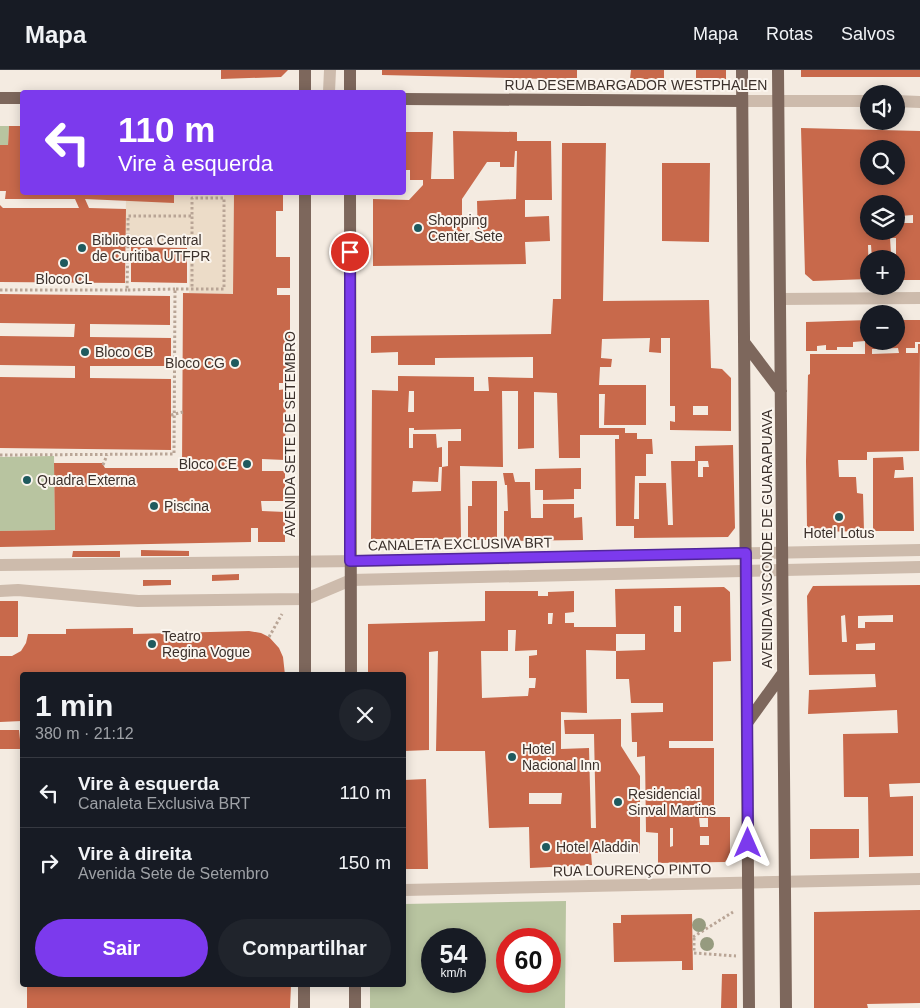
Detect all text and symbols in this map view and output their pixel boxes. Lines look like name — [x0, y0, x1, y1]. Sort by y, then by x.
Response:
text: Mapa — [25, 21, 86, 48]
text: Mapa — [693, 24, 738, 44]
text: Rotas — [766, 24, 813, 44]
text: Salvos — [841, 24, 895, 44]
street label: RUA DESEMBARGADOR WESTPHALEN — [505, 77, 767, 93]
map controls — [860, 85, 905, 350]
button: sound — [860, 85, 905, 130]
icon: left — [35, 110, 100, 175]
text: 110 m — [118, 110, 215, 149]
button: search — [860, 140, 905, 185]
text: Vire à esquerda — [118, 151, 273, 176]
button: layers — [860, 195, 905, 240]
place label: Shopping Center Sete — [428, 212, 503, 244]
marker: Shopping Center Sete — [412, 222, 424, 234]
pin — [329, 231, 371, 273]
place label: Biblioteca Central de Curitiba UTFPR — [92, 232, 210, 264]
icon: arrive — [336, 238, 364, 266]
marker: Biblioteca Central de Curitiba UTFPR — [76, 242, 88, 254]
button: + — [860, 250, 905, 295]
marker: Bloco CL — [58, 257, 70, 269]
place label: Bloco CL — [36, 271, 93, 287]
button: − — [860, 305, 905, 350]
street label: AVENIDA SETE DE SETEMBRO — [282, 331, 298, 537]
place label: Bloco CB — [95, 344, 153, 360]
marker: Bloco CB — [79, 346, 91, 358]
place label: Bloco CG — [165, 355, 225, 371]
marker: Bloco CG — [229, 357, 241, 369]
street label: AVENIDA VISCONDE DE GUARAPUAVA — [759, 409, 775, 669]
place label: Bloco CE — [179, 456, 237, 472]
marker: Bloco CE — [241, 458, 253, 470]
place label: Quadra Externa — [37, 472, 136, 488]
marker: Quadra Externa — [21, 474, 33, 486]
place label: Piscina — [164, 498, 209, 514]
marker: Piscina — [148, 500, 160, 512]
marker: Hotel Lotus — [833, 511, 845, 523]
place label: Hotel Lotus — [804, 525, 874, 541]
street label: CANALETA EXCLUSIVA BRT — [368, 534, 553, 554]
place label: Teatro Regina Vogue — [162, 628, 250, 660]
marker: Teatro Regina Vogue — [146, 638, 158, 650]
text: 1 min — [35, 689, 113, 722]
button: close — [339, 689, 391, 741]
text: 380 m · 21:12 — [35, 725, 134, 742]
place label: Hotel Nacional Inn — [522, 741, 600, 773]
marker: Hotel Nacional Inn — [506, 751, 518, 763]
text: Vire à esquerda — [78, 773, 219, 794]
icon: left — [35, 779, 63, 807]
text: 110 m — [340, 782, 391, 803]
place label: Residencial Sinval Martins — [628, 786, 716, 818]
text: Canaleta Exclusiva BRT — [78, 795, 250, 812]
marker: Residencial Sinval Martins — [612, 796, 624, 808]
position arrow — [721, 816, 773, 868]
place label: Hotel Aladdin — [556, 839, 639, 855]
marker: Hotel Aladdin — [540, 841, 552, 853]
text: Vire à direita — [78, 843, 192, 864]
icon: right — [35, 849, 63, 877]
text: 150 m — [338, 852, 391, 873]
street label: RUA LOURENÇO PINTO — [553, 861, 711, 879]
text: Avenida Sete de Setembro — [78, 865, 269, 882]
button: Sair — [35, 919, 208, 977]
button: Compartilhar — [218, 919, 391, 977]
speed limit sign: 60 — [496, 928, 561, 993]
text: 54 — [440, 940, 467, 968]
text: km/h — [440, 966, 467, 980]

